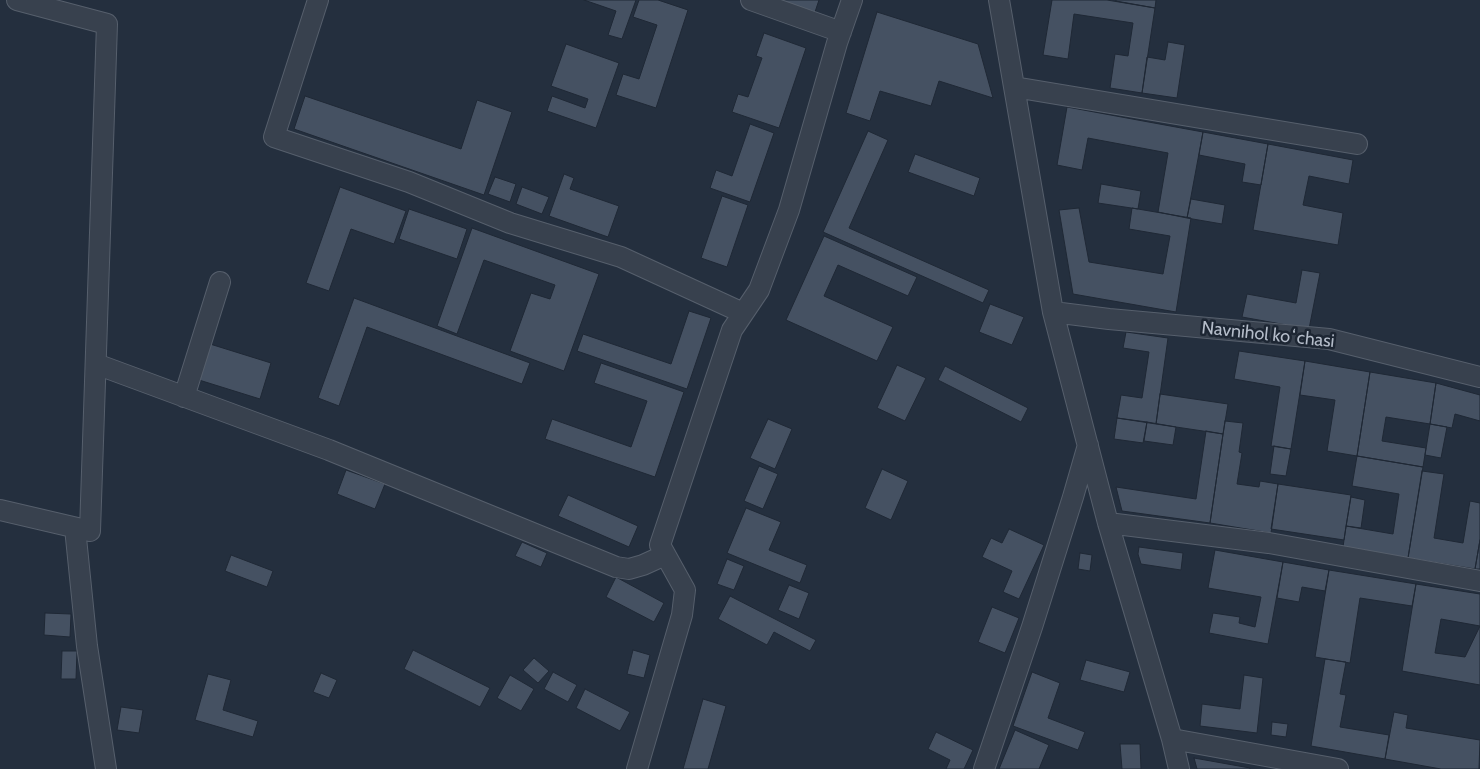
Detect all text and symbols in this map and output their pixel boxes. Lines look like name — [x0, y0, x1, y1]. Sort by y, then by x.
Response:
street label: Navnihol koʻchasi — [1200, 317, 1336, 353]

